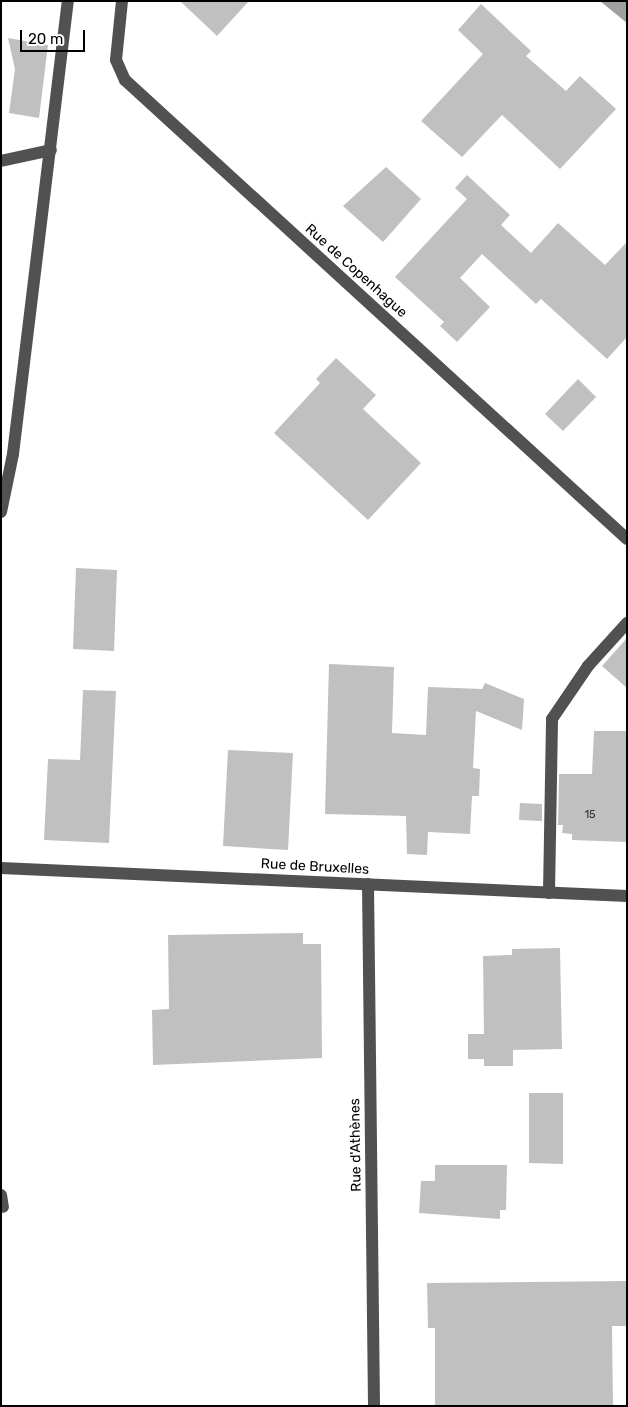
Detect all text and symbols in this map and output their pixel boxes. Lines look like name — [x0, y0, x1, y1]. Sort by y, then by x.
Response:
scale bar — [22, 20, 88, 52]
text: 20 m — [28, 30, 63, 48]
street label: Rue de Copenhague — [302, 221, 410, 321]
house number: 15 — [584, 808, 596, 822]
street label: Rue de Bruxelles — [260, 856, 370, 878]
street label: Rue d'Athènes — [347, 1098, 365, 1192]

